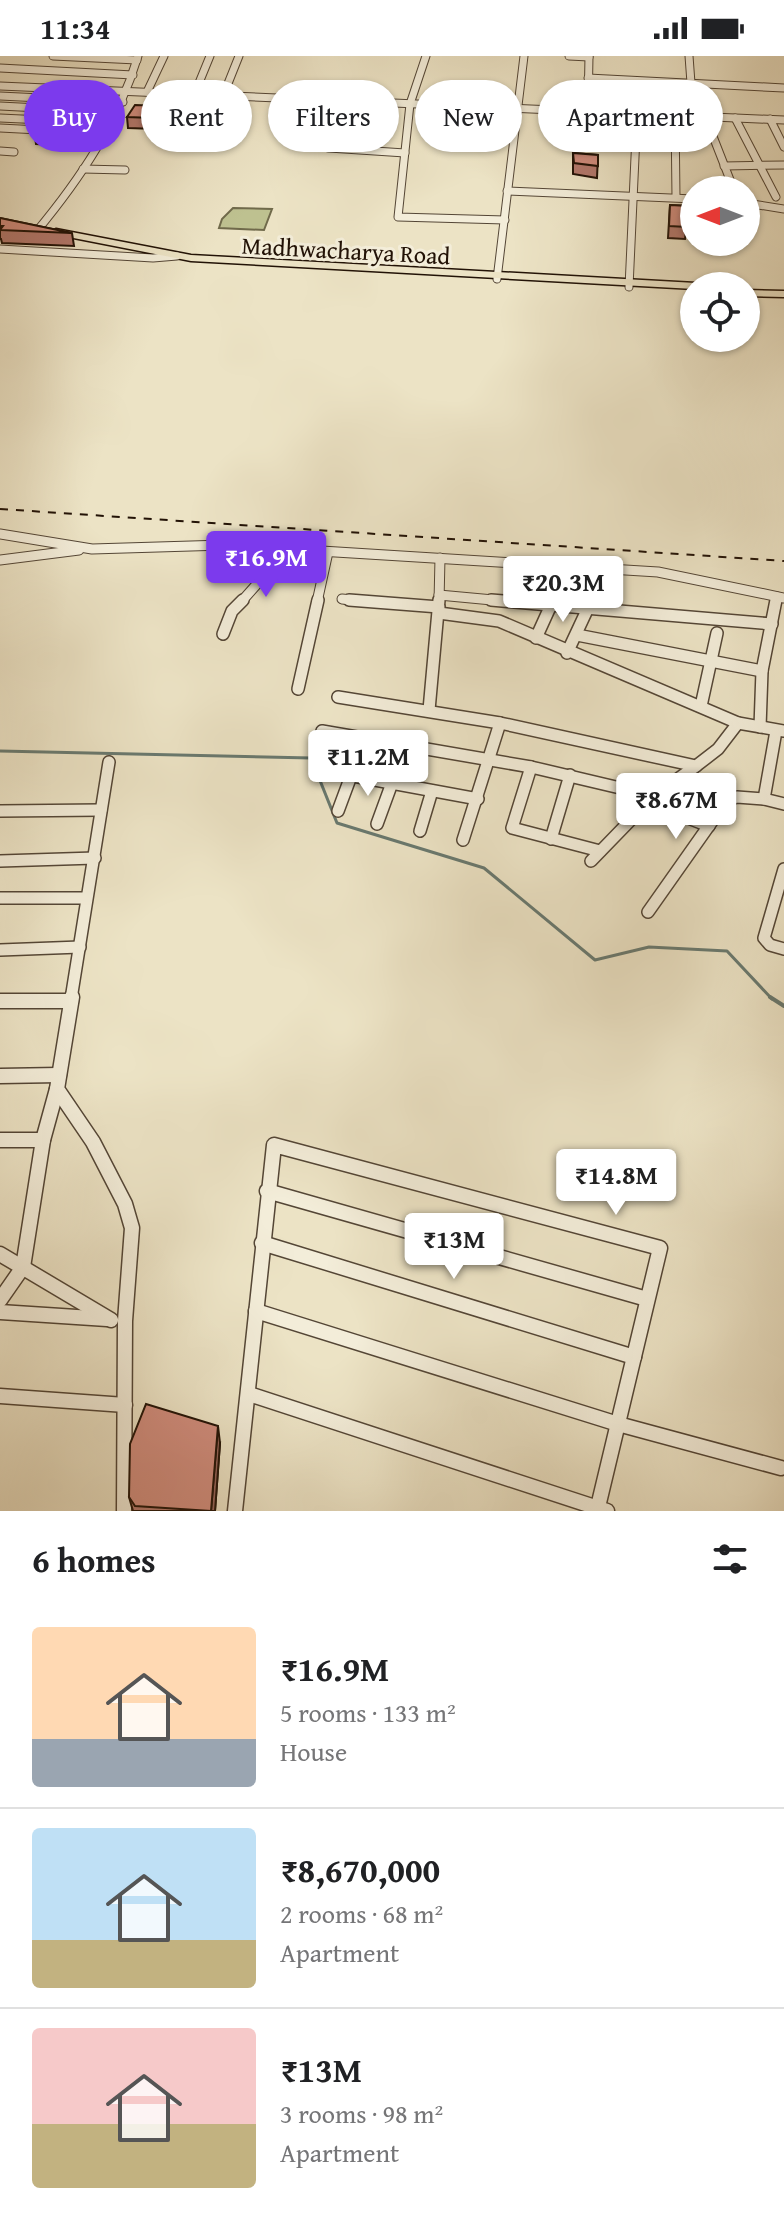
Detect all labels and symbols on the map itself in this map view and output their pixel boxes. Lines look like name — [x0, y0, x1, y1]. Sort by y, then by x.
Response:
north arrow — [680, 176, 760, 256]
street label: Madhwacharya Road — [241, 228, 451, 273]
pin: ₹16.9M — [201, 531, 331, 599]
pin: ₹20.3M — [498, 556, 628, 624]
pin: ₹11.2M — [303, 730, 433, 798]
pin: ₹8.67M — [611, 773, 741, 841]
pin: ₹14.8M — [551, 1149, 681, 1217]
pin: ₹13M — [407, 1213, 501, 1281]

